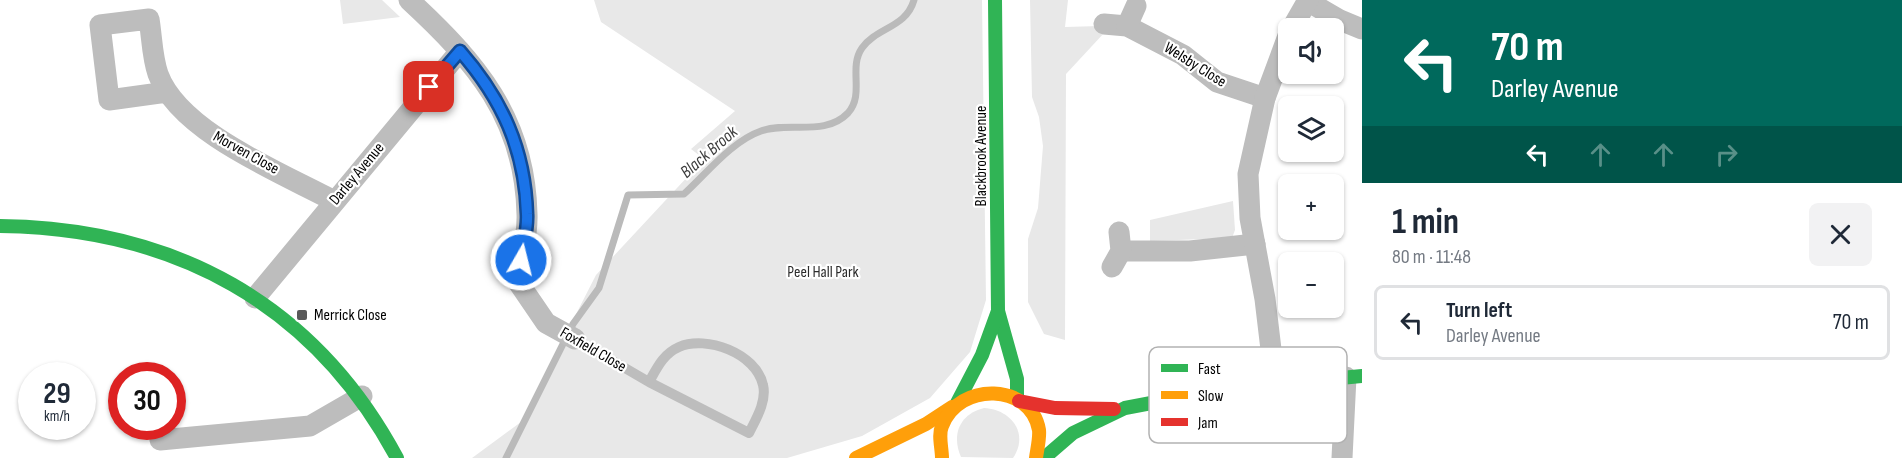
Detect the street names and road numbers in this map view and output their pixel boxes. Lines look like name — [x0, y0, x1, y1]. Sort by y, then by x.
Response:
street label: Welsby Close — [1160, 38, 1230, 92]
street label: Blackbrook Avenue — [972, 106, 991, 206]
street label: Morven Close — [210, 127, 282, 179]
street label: Darley Avenue — [325, 139, 389, 209]
street label: Foxfield Close — [556, 323, 630, 377]

